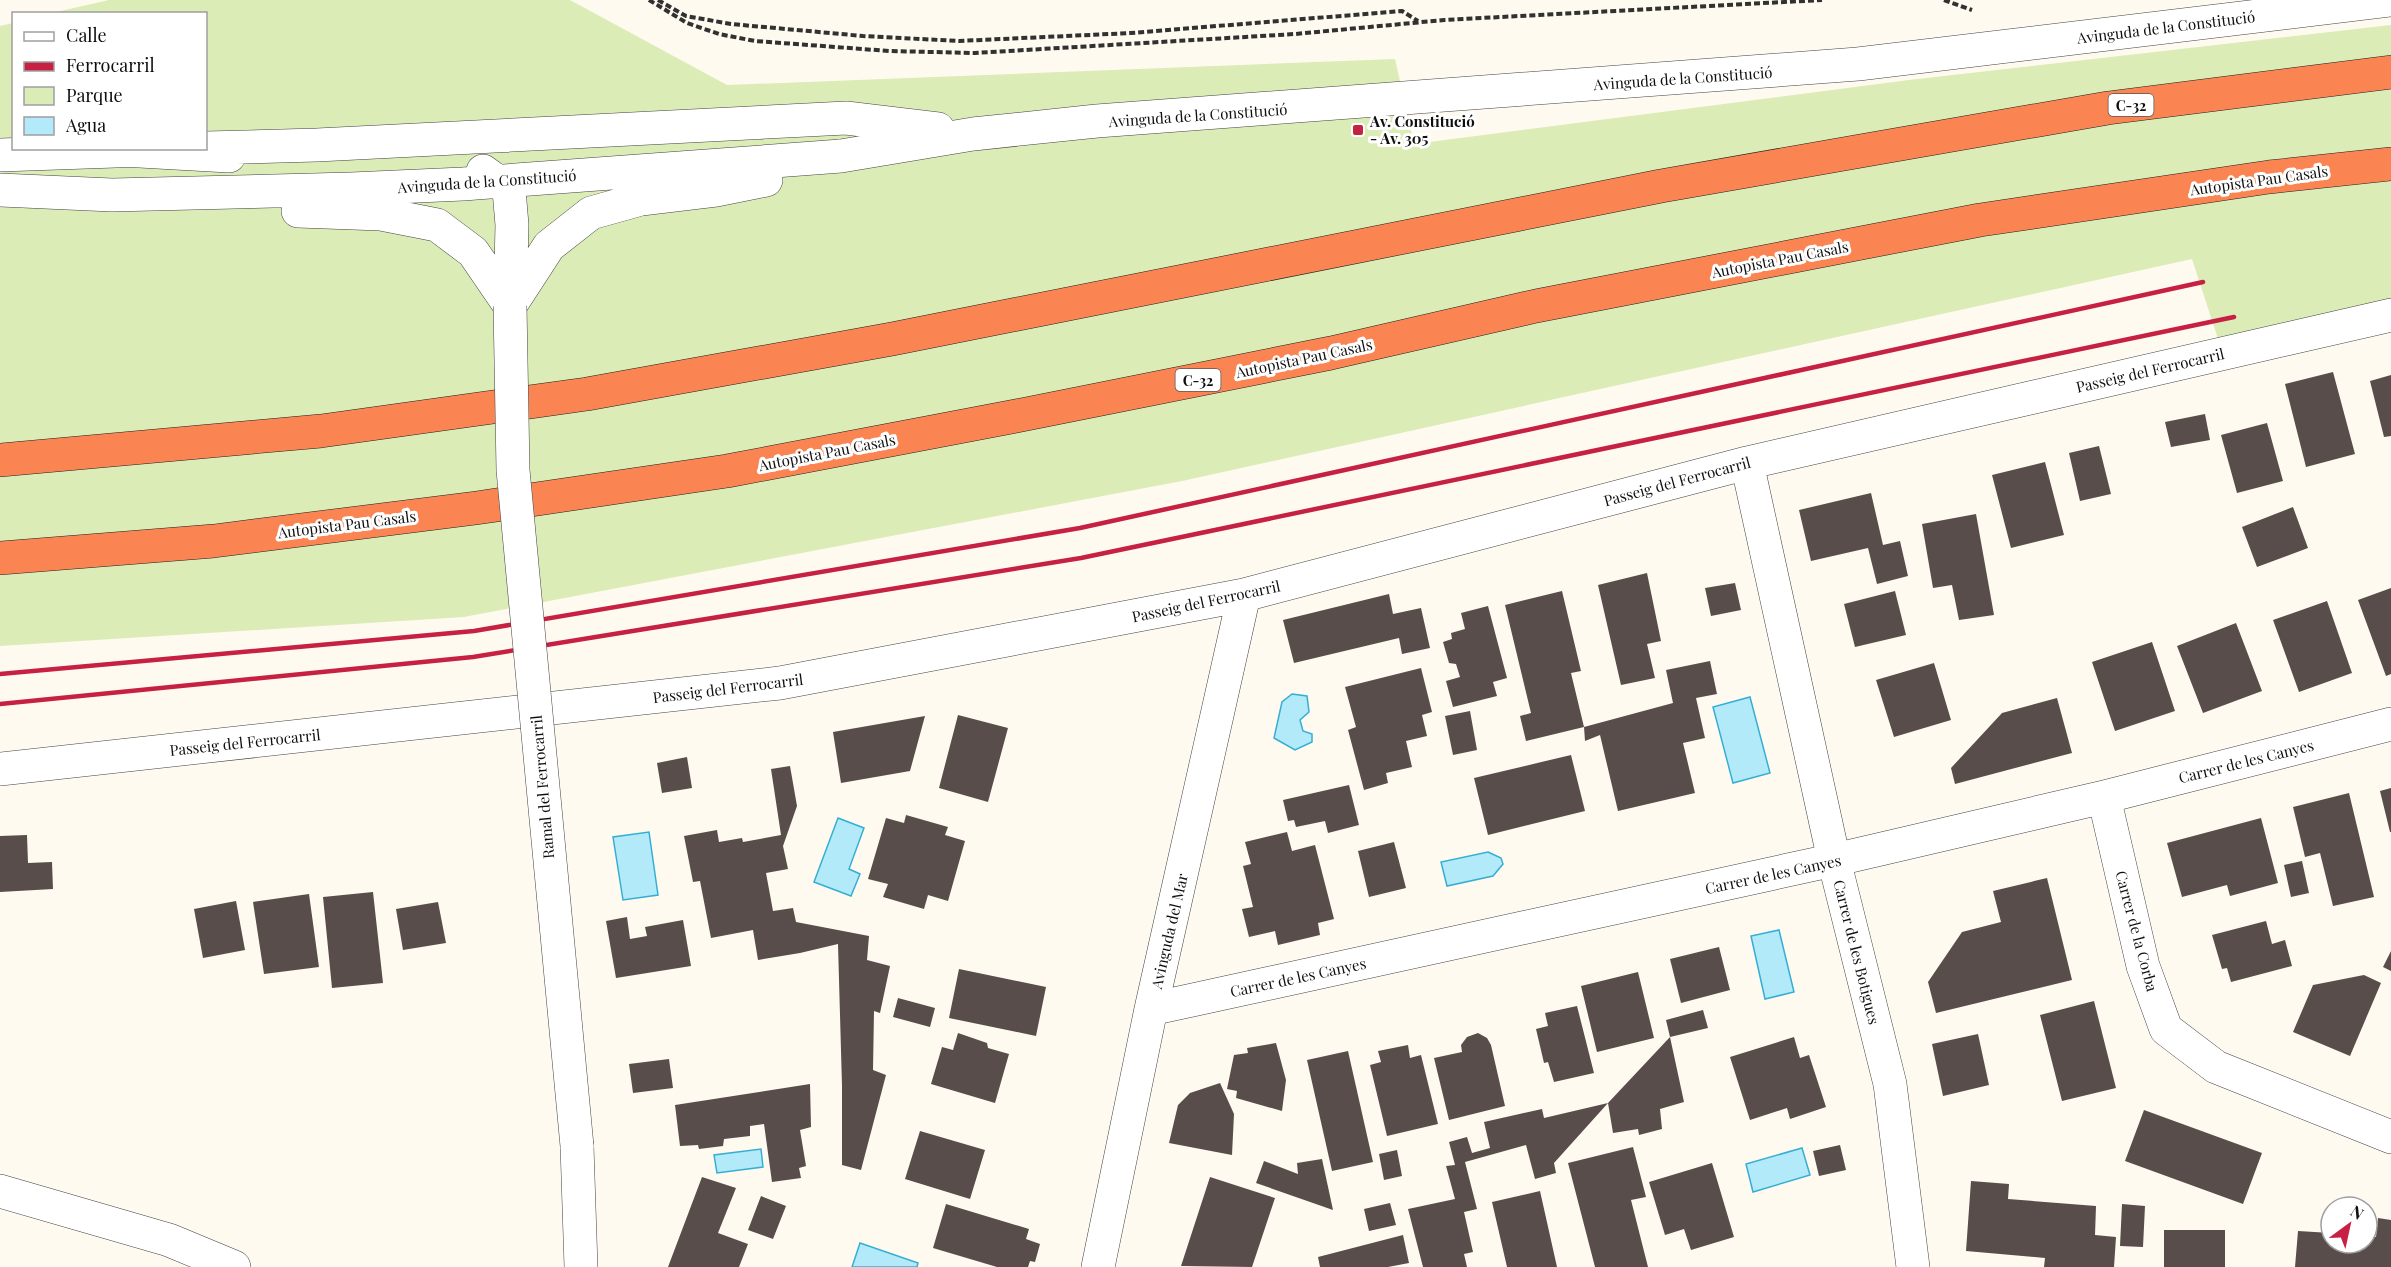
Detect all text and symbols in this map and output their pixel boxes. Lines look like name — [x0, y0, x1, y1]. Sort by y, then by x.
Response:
street label: Avinguda de la Constitució — [2075, 6, 2256, 48]
legend — [12, 12, 207, 150]
text: Calle — [66, 23, 107, 47]
text: Ferrocarril — [66, 53, 155, 77]
street label: Avinguda de la Constitució — [1592, 62, 1773, 94]
text: Parque — [66, 83, 123, 107]
road number: C-32 — [2108, 94, 2154, 116]
street label: Avinguda de la Constitució — [1107, 99, 1288, 131]
place label: Av. Constitució - Av. 305 — [1369, 111, 1475, 148]
text: Agua — [65, 113, 106, 137]
marker: Av. Constitució - Av. 305 — [1351, 123, 1365, 137]
street label: Autopista Pau Casals — [2188, 160, 2329, 200]
street label: Avinguda de la Constitució — [396, 165, 577, 197]
street label: Autopista Pau Casals — [1709, 236, 1850, 282]
street label: Autopista Pau Casals — [1233, 334, 1374, 382]
street label: Passeig del Ferrocarril — [2074, 343, 2226, 397]
road number: C-32 — [1176, 369, 1220, 391]
street label: Autopista Pau Casals — [756, 429, 897, 475]
street label: Passeig del Ferrocarril — [1601, 452, 1753, 510]
street label: Autopista Pau Casals — [276, 506, 417, 543]
street label: Passeig del Ferrocarril — [1130, 575, 1282, 627]
street label: Passeig del Ferrocarril — [652, 669, 804, 707]
street label: Ramal del Ferrocarril — [526, 714, 558, 860]
street label: Passeig del Ferrocarril — [169, 724, 321, 760]
street label: Carrer de les Canyes — [2176, 735, 2316, 787]
street label: Carrer de les Canyes — [1703, 850, 1843, 898]
street label: Carrer de la Corba — [2111, 868, 2163, 994]
street label: Avinguda del Mar — [1146, 871, 1192, 992]
street label: Carrer de les Botigues — [1829, 878, 1885, 1026]
street label: Carrer de les Canyes — [1228, 953, 1368, 1001]
north arrow — [2319, 1195, 2379, 1255]
text: N — [2347, 1200, 2368, 1224]

